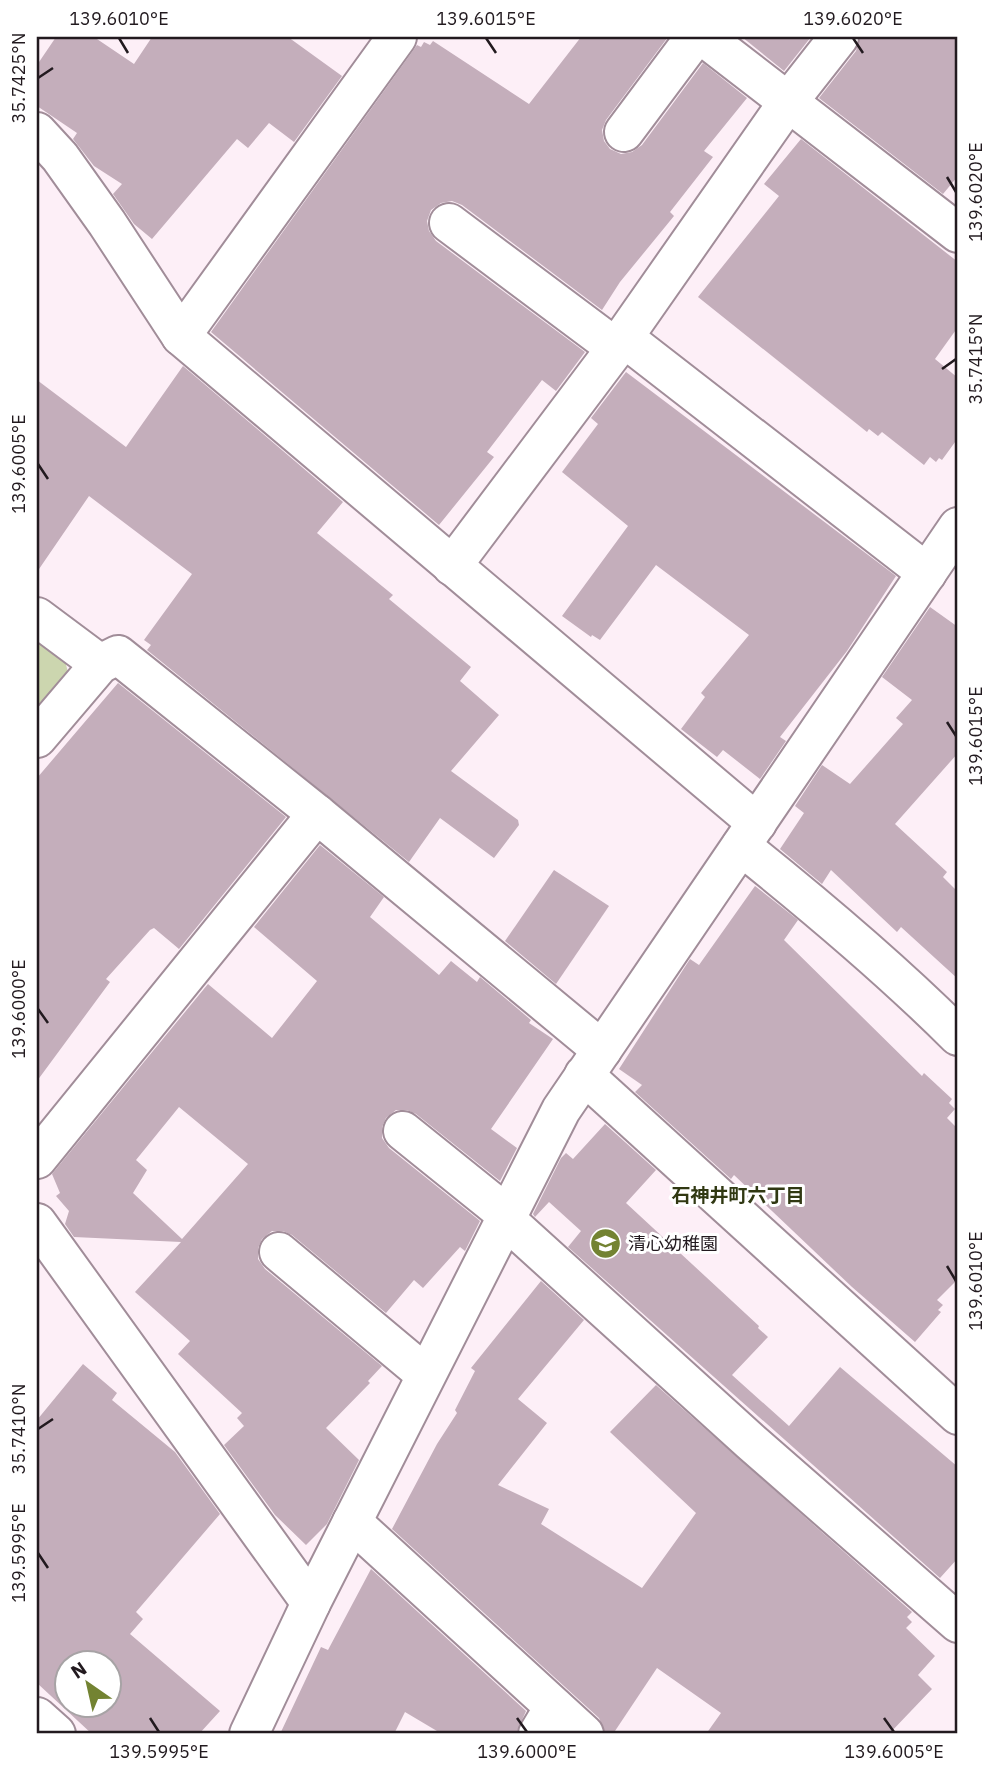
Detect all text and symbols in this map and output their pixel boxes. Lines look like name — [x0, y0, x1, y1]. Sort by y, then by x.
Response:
text: 139.6010°E — [69, 7, 169, 30]
text: 139.6015°E — [436, 7, 536, 30]
text: 139.6020°E — [803, 7, 903, 30]
text: 35.7425°N — [7, 33, 30, 123]
text: 139.6020°E — [964, 142, 987, 242]
text: 35.7415°N — [964, 314, 987, 404]
text: 139.6005°E — [7, 414, 30, 514]
text: 139.6015°E — [964, 686, 987, 786]
text: 139.6000°E — [7, 959, 30, 1059]
district label: 石神井町六丁目 — [671, 1183, 805, 1207]
school or university icon: 清心幼稚園 — [588, 1226, 622, 1260]
text: 139.6010°E — [964, 1231, 987, 1331]
place label: 清心幼稚園 — [628, 1232, 718, 1255]
text: 35.7410°N — [7, 1384, 30, 1474]
text: 139.5995°E — [7, 1503, 30, 1603]
north arrow — [52, 1648, 122, 1718]
text: N — [66, 1656, 91, 1684]
text: 139.5995°E — [109, 1740, 209, 1763]
text: 139.6000°E — [477, 1740, 577, 1763]
text: 139.6005°E — [844, 1740, 944, 1763]

